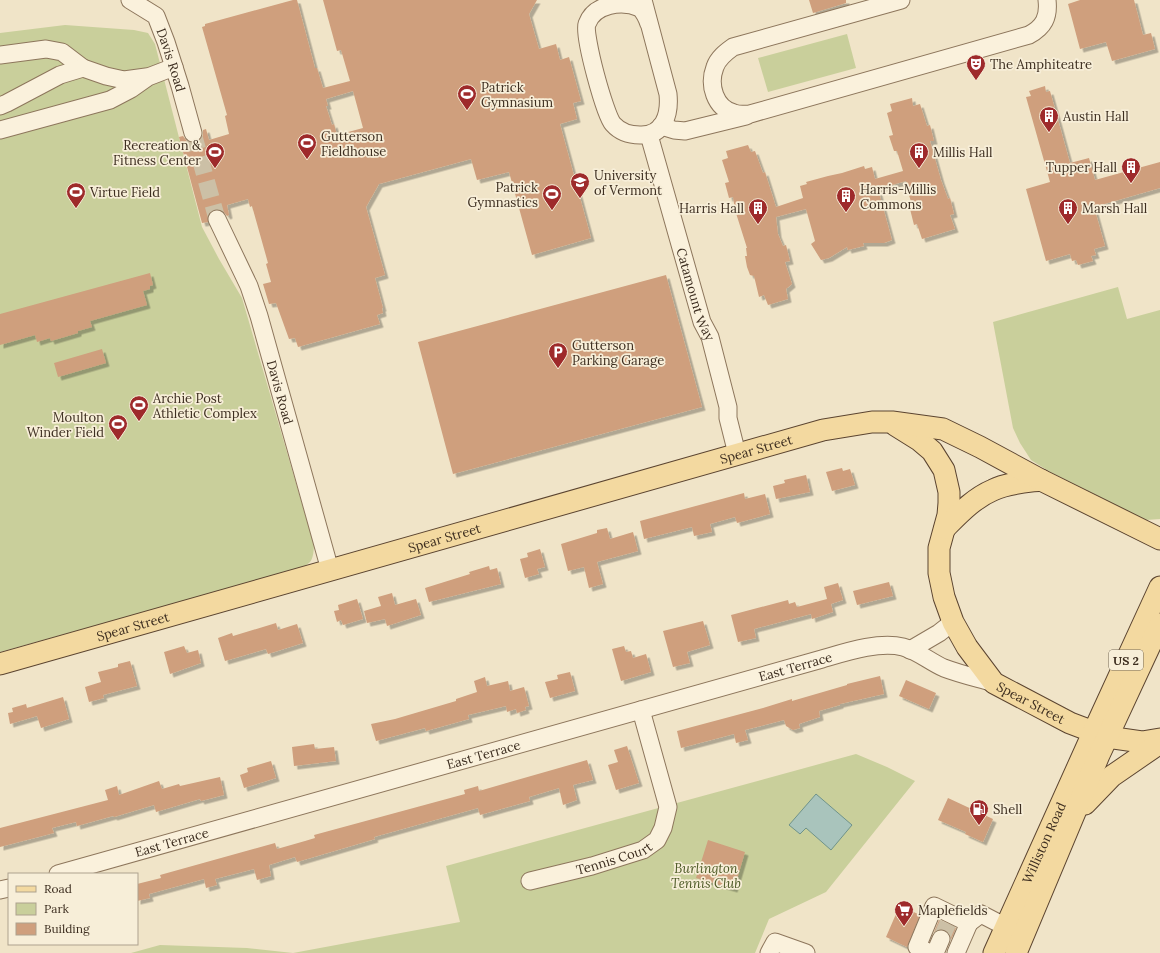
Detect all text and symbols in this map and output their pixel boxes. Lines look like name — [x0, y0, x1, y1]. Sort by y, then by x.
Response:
street label: Davis Road — [153, 25, 190, 94]
theatre icon: The Amphiteatre — [965, 53, 987, 81]
place label: The Amphiteatre — [990, 56, 1092, 73]
place label: Patrick Gymnasium — [481, 79, 553, 111]
sports icon: Patrick Gymnasium — [456, 83, 478, 111]
building icon: Austin Hall — [1038, 105, 1060, 133]
place label: Austin Hall — [1062, 108, 1129, 125]
place label: Gutterson Fieldhouse — [321, 128, 386, 160]
sports icon: Gutterson Fieldhouse — [296, 132, 318, 160]
place label: Recreation & Fitness Center — [113, 137, 202, 169]
sports icon: Recreation & Fitness Center — [204, 141, 226, 169]
building icon: Millis Hall — [908, 141, 930, 169]
place label: Millis Hall — [933, 144, 993, 161]
building icon: Tupper Hall — [1120, 156, 1142, 184]
place label: Tupper Hall — [1046, 159, 1117, 176]
place label: University of Vermont — [594, 167, 662, 199]
school or university icon: University of Vermont — [569, 171, 591, 199]
place label: Patrick Gymnastics — [467, 179, 538, 211]
sports icon: Virtue Field — [65, 181, 87, 209]
place label: Harris-Millis Commons — [860, 181, 936, 213]
sports icon: Patrick Gymnastics — [541, 183, 563, 211]
place label: Virtue Field — [89, 184, 160, 201]
building icon: Harris-Millis Commons — [835, 185, 857, 213]
building icon: Harris Hall — [747, 197, 769, 225]
building icon: Marsh Hall — [1057, 197, 1079, 225]
place label: Harris Hall — [679, 200, 744, 217]
place label: Marsh Hall — [1082, 200, 1148, 217]
street label: Catamount Way — [673, 246, 719, 344]
place label: Gutterson Parking Garage — [572, 337, 664, 369]
parking icon: Gutterson Parking Garage — [547, 341, 569, 369]
street label: Davis Road — [263, 358, 297, 427]
place label: Archie Post Athletic Complex — [152, 390, 257, 422]
sports icon: Archie Post Athletic Complex — [128, 394, 150, 422]
place label: Moulton Winder Field — [27, 409, 104, 441]
sports icon: Moulton Winder Field — [107, 413, 129, 441]
street label: Spear Street — [718, 431, 794, 467]
street label: Spear Street — [406, 519, 483, 556]
street label: Spear Street — [94, 608, 171, 645]
street label: East Terrace — [757, 648, 834, 685]
road number: US 2 — [1109, 650, 1143, 670]
street label: Spear Street — [994, 677, 1068, 727]
street label: East Terrace — [445, 736, 522, 773]
fuel station icon: Shell — [968, 798, 990, 826]
street label: Williston Road — [1018, 799, 1069, 886]
place label: Shell — [993, 801, 1023, 818]
street label: East Terrace — [133, 824, 210, 860]
street label: Tennis Court — [574, 838, 655, 878]
park label: Burlington Tennis Club — [671, 860, 741, 892]
legend — [8, 873, 138, 945]
text: Road — [44, 881, 72, 896]
supermarket icon: Maplefields — [893, 899, 915, 927]
text: Park — [44, 901, 70, 916]
place label: Maplefields — [918, 902, 987, 919]
text: Building — [44, 921, 90, 936]

